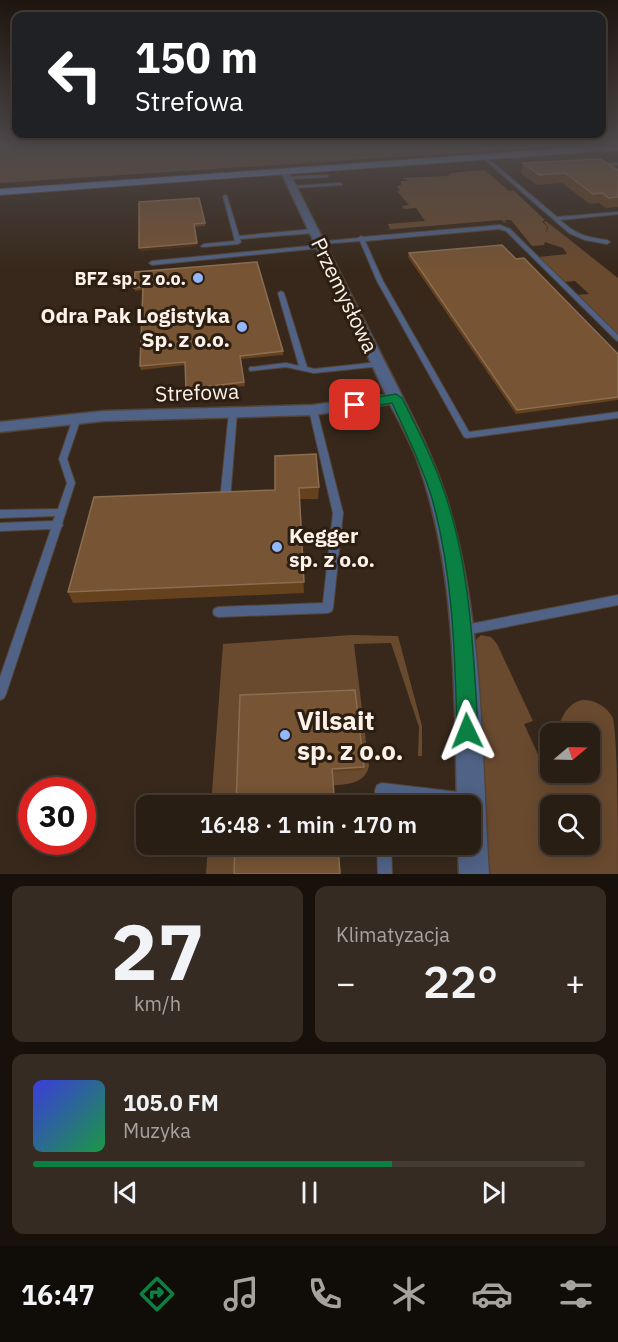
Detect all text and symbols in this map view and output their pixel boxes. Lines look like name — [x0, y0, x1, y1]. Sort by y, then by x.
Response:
text: 150 m — [135, 30, 258, 85]
icon: left — [36, 36, 114, 114]
text: Strefowa — [135, 83, 243, 118]
street label: Przemysłowa — [305, 233, 385, 357]
place label: BFZ sp. z o.o. — [74, 267, 186, 290]
marker: BFZ sp. z o.o. — [191, 271, 205, 285]
place label: Odra Pak Logistyka Sp. z o.o. — [41, 301, 230, 353]
marker: Odra Pak Logistyka Sp. z o.o. — [235, 320, 249, 334]
street label: Strefowa — [154, 377, 240, 407]
pin — [329, 379, 380, 430]
icon: arrive — [338, 388, 371, 421]
place label: Kegger sp. z o.o. — [289, 521, 375, 573]
marker: Kegger sp. z o.o. — [270, 540, 284, 554]
position arrow — [435, 699, 499, 763]
place label: Vilsait sp. z o.o. — [297, 703, 404, 767]
north arrow — [540, 723, 600, 783]
map controls — [540, 723, 600, 855]
marker: Vilsait sp. z o.o. — [278, 728, 292, 742]
speed limit sign: 30 — [18, 777, 96, 855]
button: search — [540, 795, 600, 855]
text: 16:48 · 1 min · 170 m — [200, 810, 417, 839]
text: 27 — [111, 900, 204, 1001]
text: Klimatyzacja — [336, 921, 450, 948]
text: 22° — [423, 952, 498, 1010]
text: − — [336, 961, 356, 1004]
text: + — [565, 961, 585, 1004]
text: km/h — [134, 990, 181, 1017]
text: 105.0 FM — [123, 1088, 219, 1117]
text: Muzyka — [123, 1117, 191, 1144]
icon: previous — [109, 1176, 142, 1209]
icon: pause — [293, 1176, 326, 1209]
icon: next — [477, 1176, 510, 1209]
icon: directions — [136, 1273, 178, 1315]
icon: music — [220, 1273, 262, 1315]
icon: phone — [304, 1273, 346, 1315]
icon: climate — [388, 1273, 430, 1315]
icon: car — [471, 1273, 513, 1315]
icon: filters — [555, 1273, 597, 1315]
text: 16:47 — [21, 1277, 95, 1312]

